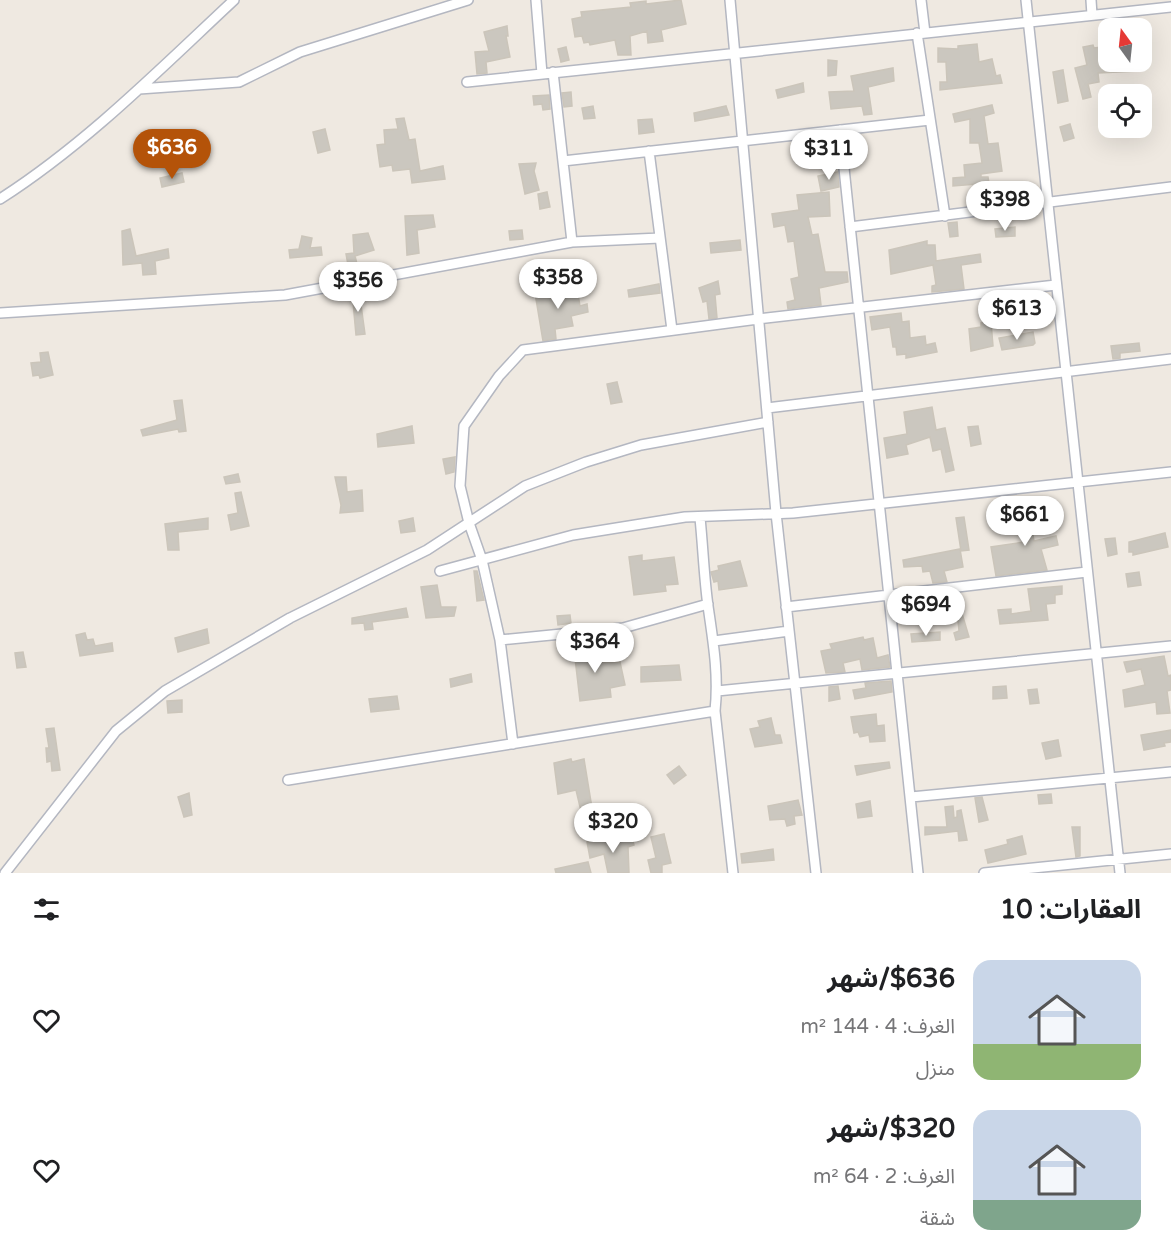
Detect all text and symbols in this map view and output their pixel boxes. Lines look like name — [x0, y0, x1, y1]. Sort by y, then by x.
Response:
north arrow — [1098, 18, 1152, 72]
map controls — [1098, 18, 1152, 138]
button: locate — [1098, 84, 1152, 138]
pin: $636 — [136, 129, 208, 180]
pin: $311 — [793, 130, 865, 181]
text: $636 — [147, 136, 197, 160]
text: $311 — [804, 137, 854, 161]
pin: $398 — [969, 181, 1041, 232]
text: $398 — [980, 188, 1030, 212]
pin: $358 — [522, 259, 594, 310]
pin: $356 — [322, 262, 394, 313]
text: $358 — [533, 266, 583, 290]
text: $356 — [333, 269, 383, 293]
pin: $613 — [981, 290, 1053, 341]
text: $613 — [992, 297, 1042, 321]
pin: $661 — [989, 496, 1061, 547]
text: $661 — [1000, 503, 1050, 527]
pin: $694 — [890, 586, 962, 637]
text: $694 — [901, 593, 951, 617]
pin: $364 — [559, 623, 631, 674]
text: $364 — [570, 630, 620, 654]
pin: $320 — [577, 803, 649, 854]
text: $320 — [588, 810, 638, 834]
icon: filters — [30, 893, 63, 926]
text: العقارات: 10 — [1000, 894, 1141, 925]
text: $636/شهر — [827, 963, 955, 994]
icon: home — [1021, 984, 1093, 1056]
icon: heart — [30, 1004, 63, 1037]
text: الغرف: 4 · 144 m² — [800, 1015, 955, 1039]
text: منزل — [916, 1057, 955, 1081]
text: $320/شهر — [827, 1113, 955, 1144]
icon: home — [1021, 1134, 1093, 1206]
icon: heart — [30, 1154, 63, 1187]
text: الغرف: 2 · 64 m² — [813, 1165, 955, 1189]
text: شقة — [920, 1207, 955, 1231]

